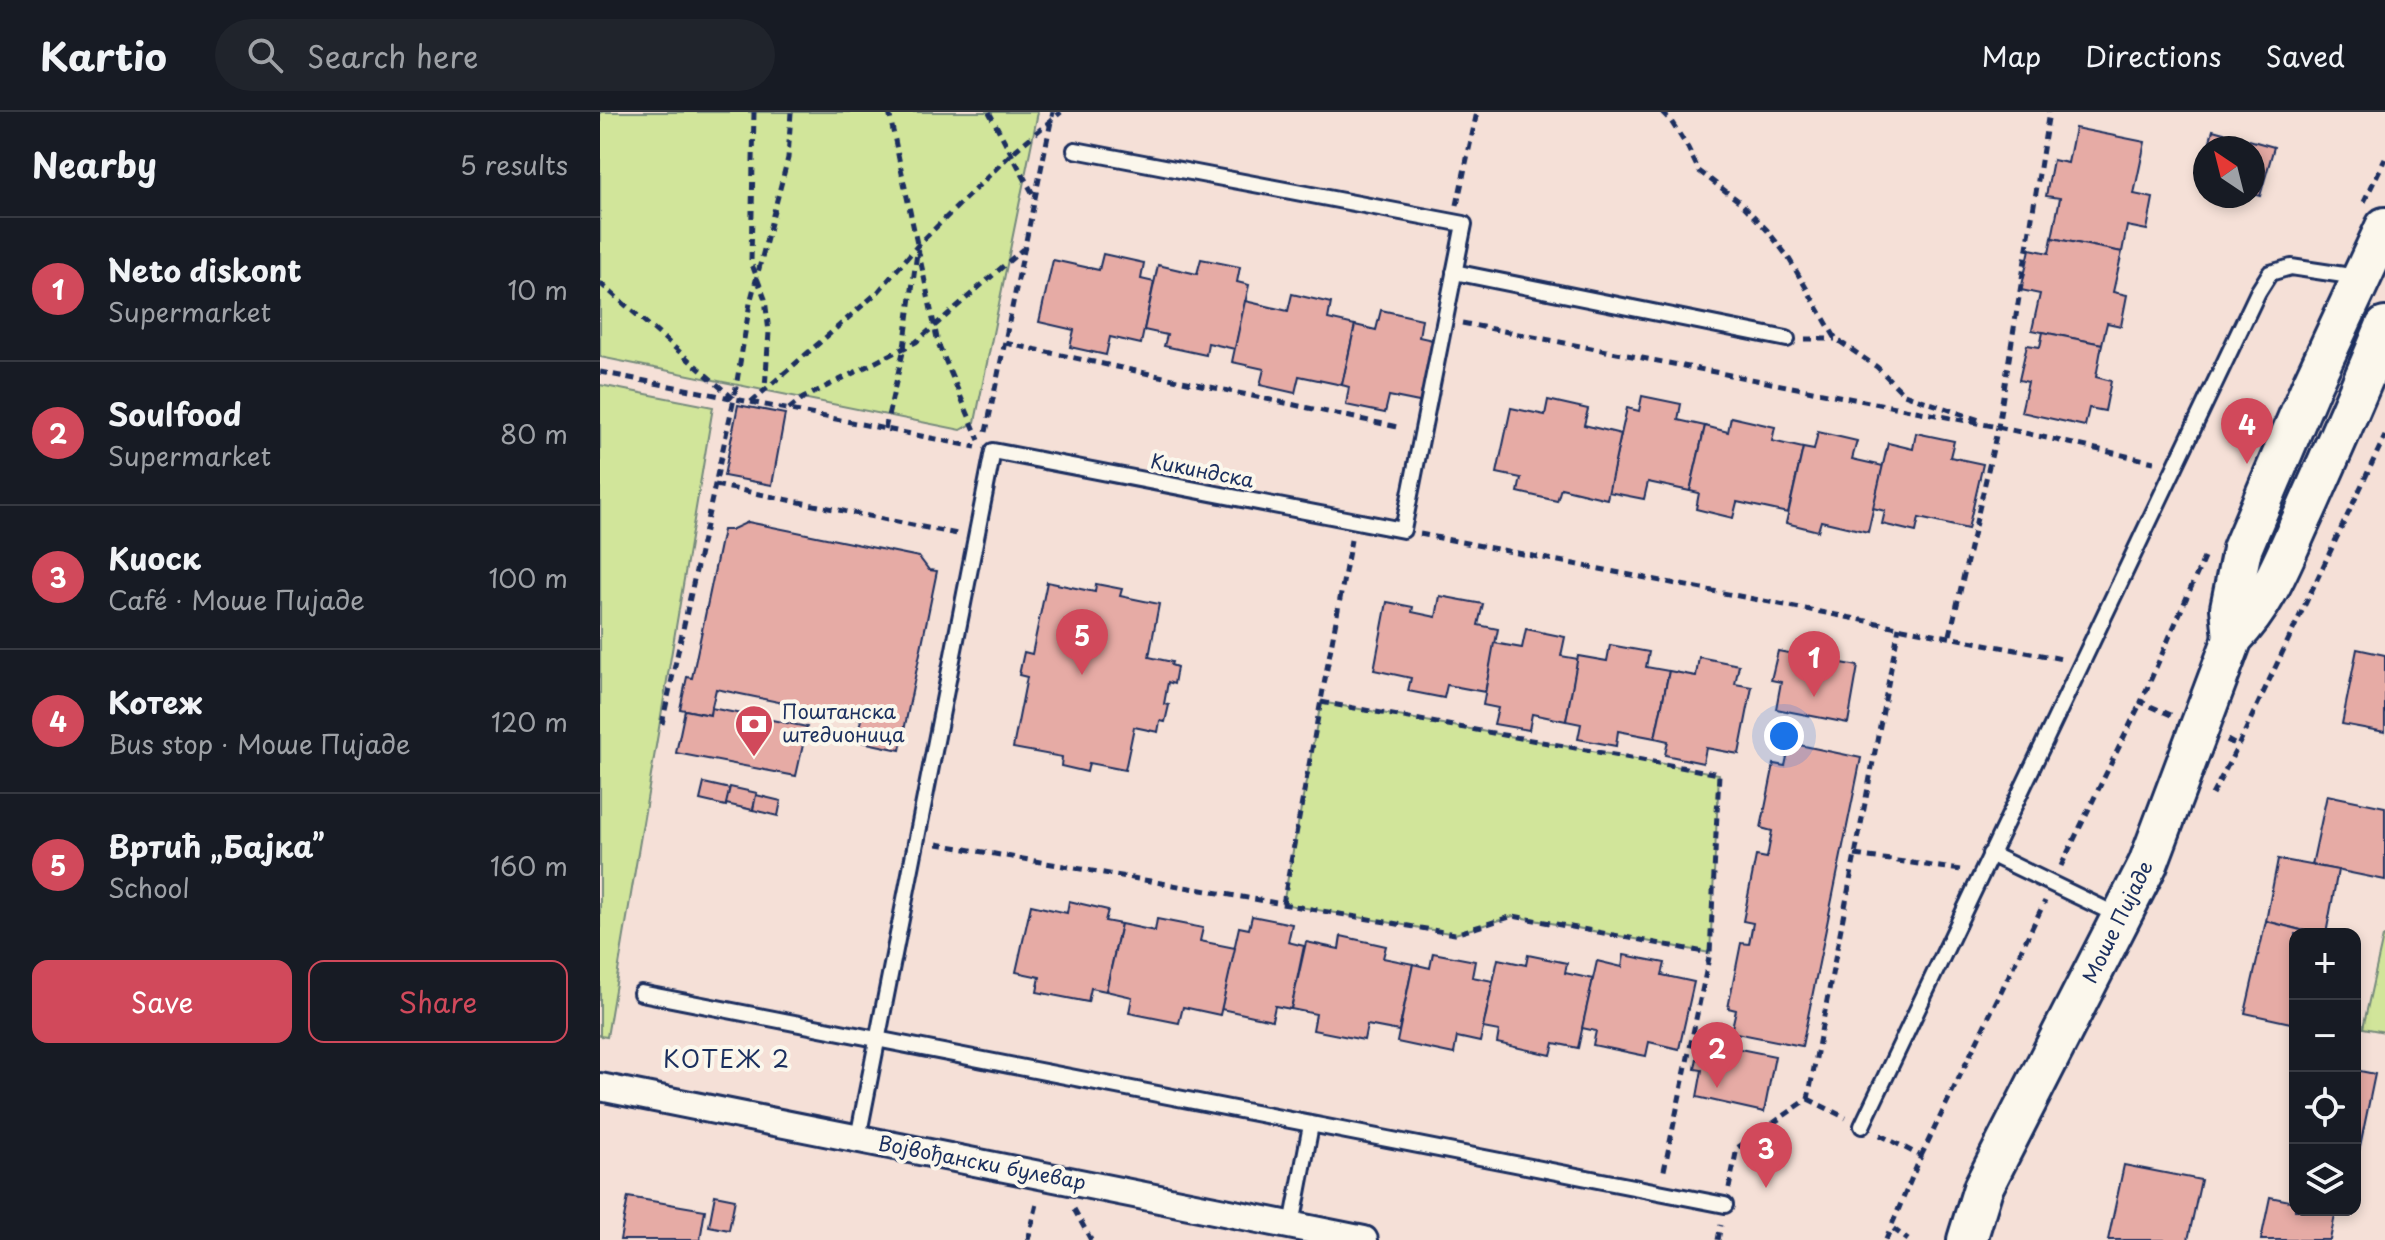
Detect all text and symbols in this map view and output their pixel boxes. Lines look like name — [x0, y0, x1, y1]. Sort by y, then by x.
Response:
search box — [215, 19, 775, 91]
text: Kartio — [40, 27, 167, 84]
icon: search — [243, 33, 287, 77]
text: Search here — [307, 33, 478, 78]
text: Map — [1982, 34, 2041, 77]
text: Directions — [2085, 34, 2222, 77]
text: Saved — [2266, 34, 2345, 77]
north arrow — [2193, 136, 2265, 208]
text: Nearby — [32, 138, 157, 190]
text: 5 results — [460, 145, 568, 184]
text: Neto diskont — [108, 247, 302, 292]
text: 1 — [52, 270, 64, 309]
text: 10 m — [507, 270, 568, 309]
text: Supermarket — [108, 292, 271, 331]
text: Soulfood — [108, 391, 241, 436]
pin: 4 — [2221, 398, 2273, 464]
text: 2 — [49, 414, 67, 453]
text: 80 m — [500, 414, 568, 453]
text: Supermarket — [108, 436, 271, 475]
street label: Кикиндска — [1148, 445, 1257, 495]
text: Киоск — [108, 535, 201, 580]
text: 3 — [49, 558, 67, 597]
text: 100 m — [488, 558, 568, 597]
text: Café · Моше Пијаде — [108, 580, 365, 619]
pin: 5 — [1056, 609, 1108, 675]
pin: 1 — [1788, 631, 1840, 697]
text: Котеж — [108, 679, 202, 724]
place label: Поштанска штедионица — [782, 696, 905, 749]
text: 4 — [49, 702, 67, 741]
text: 120 m — [491, 702, 568, 741]
bank icon: Поштанска штедионица — [733, 703, 775, 758]
your location — [1764, 716, 1804, 756]
text: Bus stop · Моше Пијаде — [108, 724, 411, 763]
text: Вртић „Бајка” — [108, 823, 324, 868]
text: 5 — [50, 846, 66, 885]
text: 160 m — [490, 846, 568, 885]
street label: Моше Пијаде — [2074, 855, 2160, 988]
text: School — [108, 868, 190, 907]
map controls — [2289, 928, 2361, 1216]
button: + — [2289, 928, 2361, 1000]
button: Save — [32, 960, 292, 1043]
button: Share — [308, 960, 568, 1043]
button: − — [2289, 1000, 2361, 1072]
pin: 2 — [1691, 1022, 1743, 1088]
district label: КОТЕЖ 2 — [663, 1040, 791, 1076]
button: locate — [2289, 1072, 2361, 1144]
pin: 3 — [1740, 1122, 1792, 1188]
street label: Војвођански булевар — [876, 1127, 1089, 1197]
button: layers — [2289, 1144, 2361, 1216]

